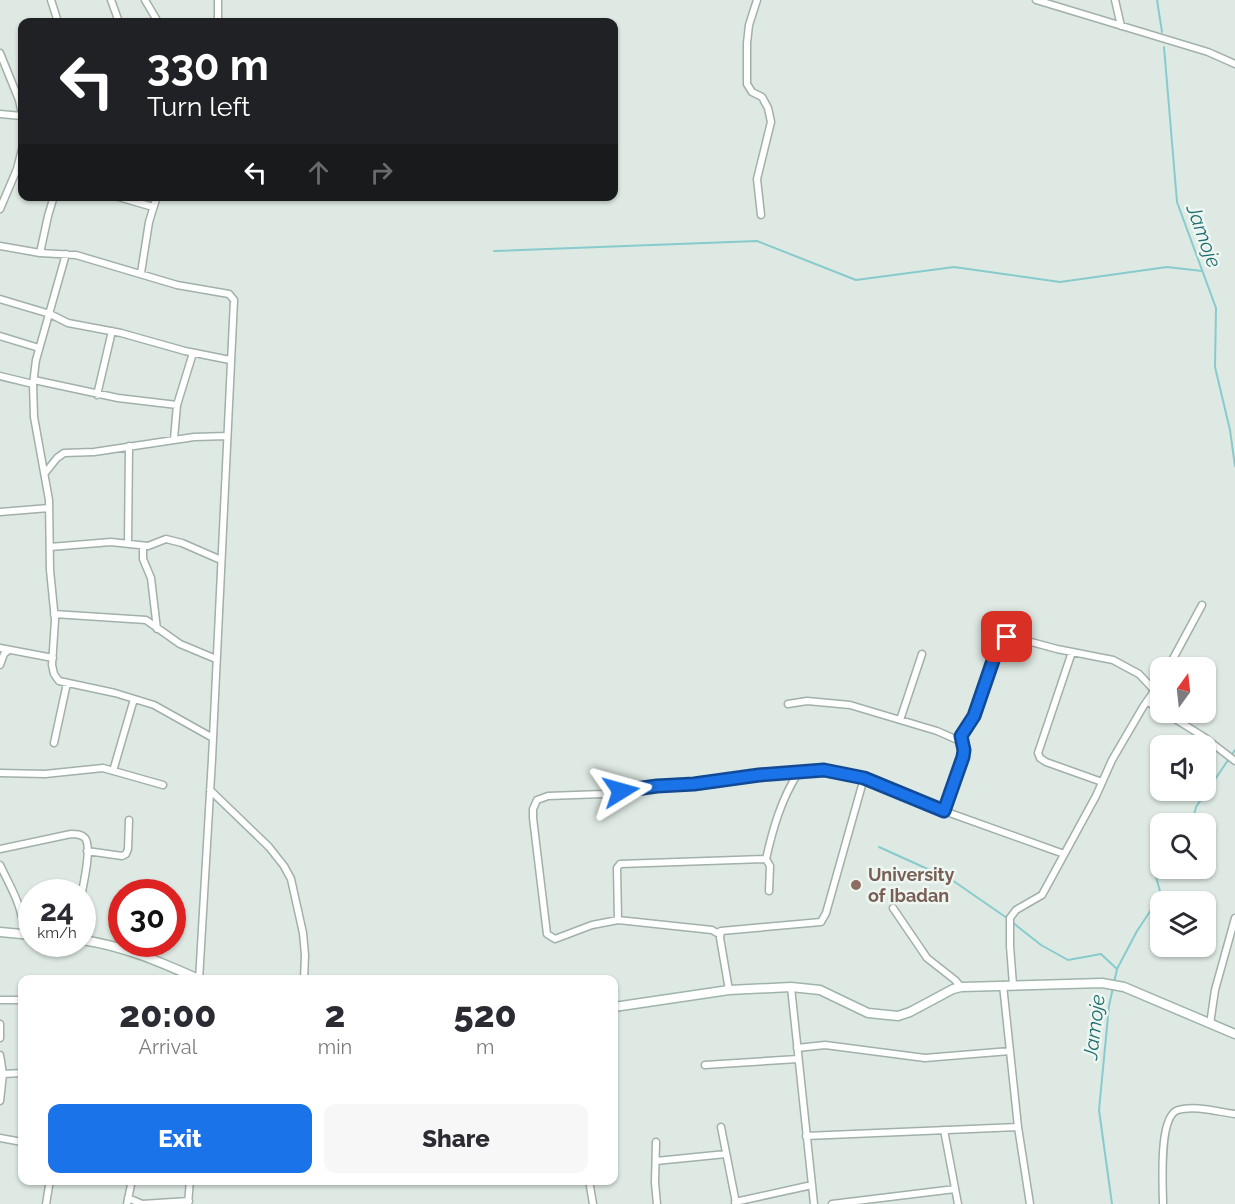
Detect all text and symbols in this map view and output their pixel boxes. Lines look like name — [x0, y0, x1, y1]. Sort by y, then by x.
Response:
text: 330 m — [147, 41, 269, 90]
icon: left — [48, 42, 126, 120]
text: Turn left — [147, 91, 250, 122]
icon: left — [239, 156, 272, 189]
icon: ahead — [302, 156, 335, 189]
icon: right — [365, 156, 398, 189]
water label: Jamoje — [1181, 200, 1227, 271]
pin — [981, 611, 1032, 662]
icon: arrive — [990, 620, 1023, 653]
north arrow — [1150, 657, 1216, 723]
map controls — [1150, 657, 1216, 957]
button: sound — [1150, 735, 1216, 801]
position arrow — [589, 759, 653, 823]
button: search — [1150, 813, 1216, 879]
place label: University of Ibadan — [868, 864, 954, 906]
marker: University of Ibadan — [849, 878, 863, 892]
speed limit sign: 30 — [108, 879, 186, 957]
button: layers — [1150, 891, 1216, 957]
text: 24 — [40, 893, 74, 928]
text: km/h — [37, 924, 77, 942]
text: 20:00 — [119, 993, 216, 1035]
text: 2 — [325, 993, 345, 1035]
text: 520 — [454, 993, 517, 1035]
water label: Jamoje — [1078, 993, 1110, 1062]
text: Arrival — [139, 1035, 197, 1059]
text: min — [318, 1035, 352, 1059]
text: m — [476, 1035, 494, 1059]
button: Exit — [48, 1104, 312, 1173]
button: Share — [324, 1104, 588, 1173]

